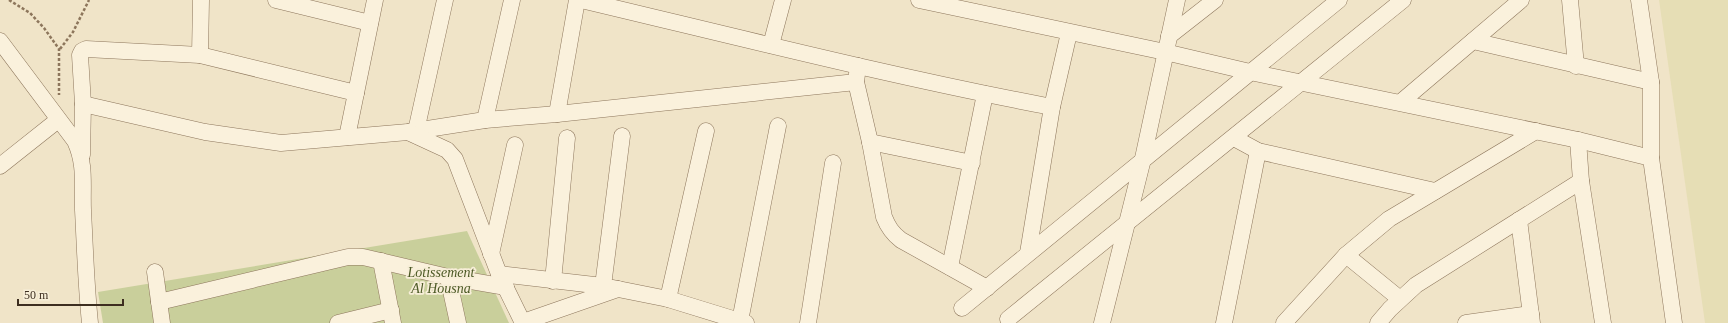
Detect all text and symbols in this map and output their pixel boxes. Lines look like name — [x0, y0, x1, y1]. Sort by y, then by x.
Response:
park label: Lotissement Al Housna — [407, 265, 476, 296]
scale bar — [18, 281, 123, 307]
text: 50 m — [24, 288, 49, 302]

